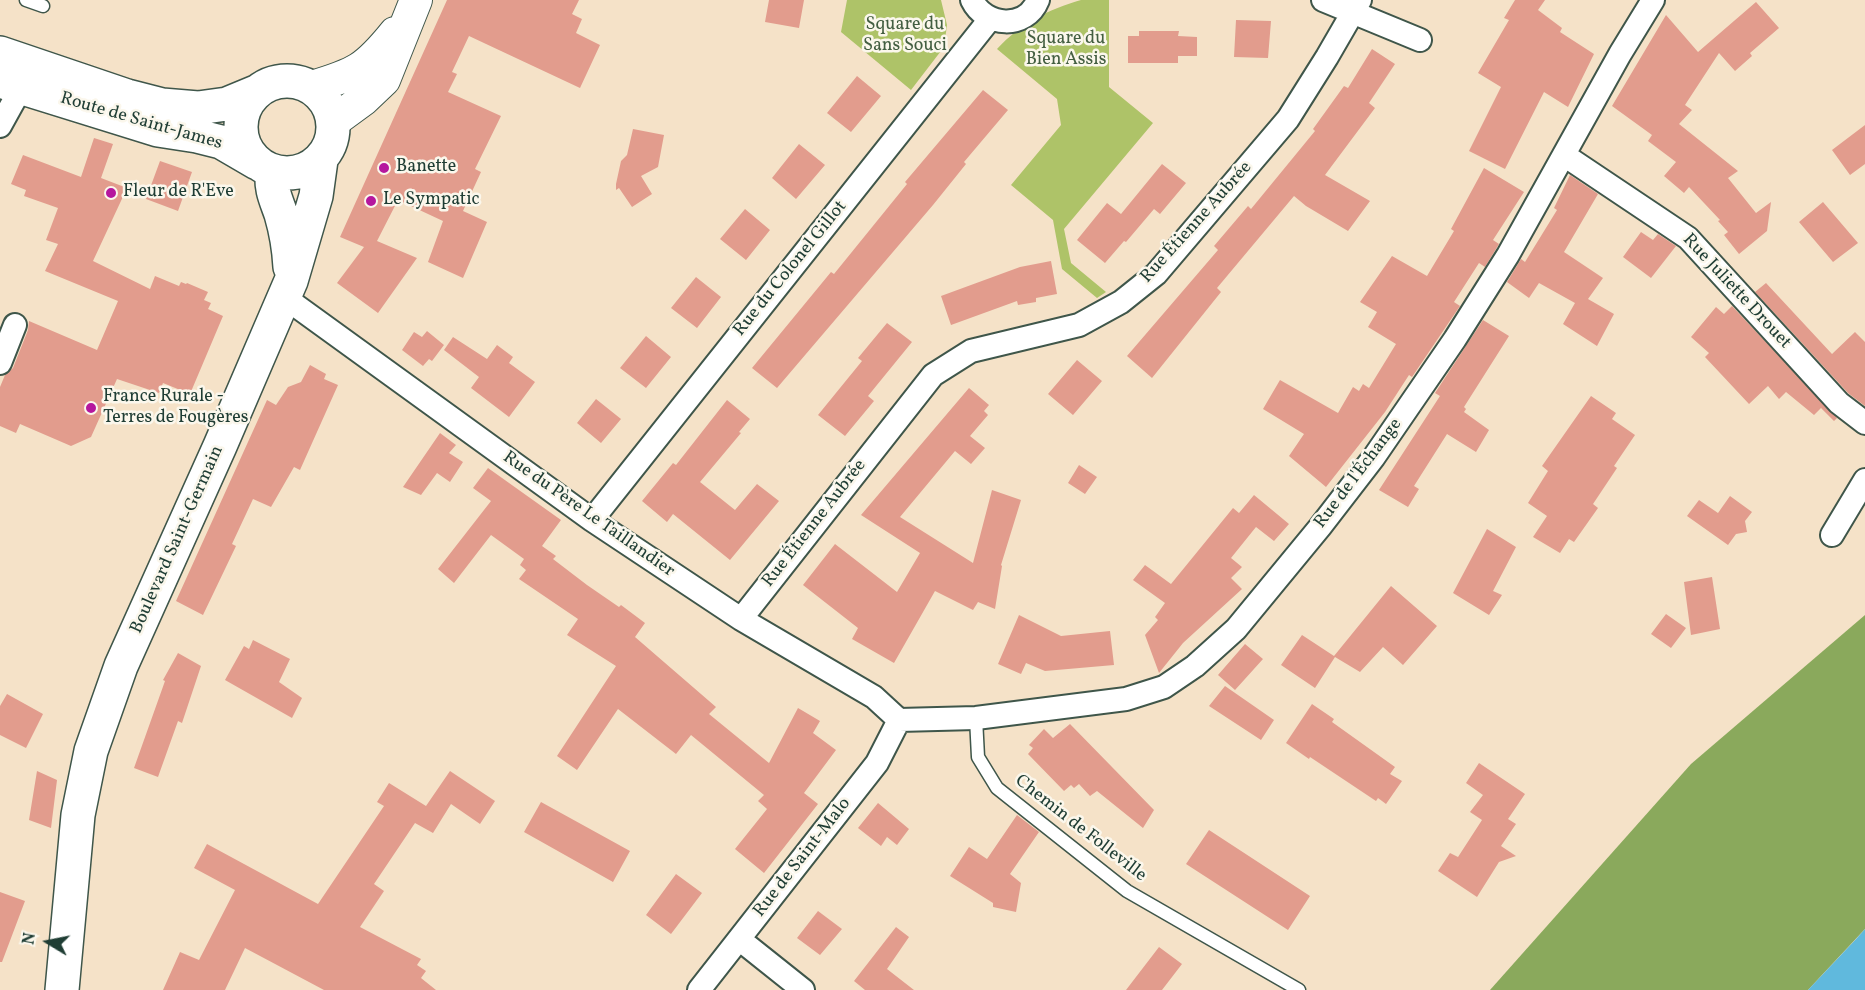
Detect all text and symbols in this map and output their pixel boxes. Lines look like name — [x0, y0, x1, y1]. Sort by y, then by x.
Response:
park label: Square du Sans Souci — [863, 15, 947, 57]
park label: Square du Bien Assis — [1026, 29, 1106, 72]
street label: Route de Saint-James — [57, 88, 225, 156]
place label: Banette — [396, 157, 456, 179]
street label: Rue Étienne Aubrée — [1137, 158, 1257, 288]
marker: Banette — [377, 161, 391, 175]
place label: Fleur de R'Eve — [123, 182, 234, 204]
marker: Fleur de R'Eve — [104, 186, 118, 200]
place label: Le Sympatic — [383, 190, 480, 212]
marker: Le Sympatic — [364, 194, 378, 208]
street label: Rue du Colonel Gillot — [730, 197, 852, 341]
street label: Rue Juliette Drouet — [1677, 230, 1795, 354]
place label: France Rurale - Terres de Fougères — [103, 387, 248, 430]
marker: France Rurale - Terres de Fougères — [84, 401, 98, 415]
street label: Rue de l'Échange — [1311, 415, 1407, 533]
street label: Boulevard Saint-Germain — [127, 443, 229, 637]
street label: Rue du Père Le Taillandier — [498, 447, 678, 583]
street label: Rue Étienne Aubrée — [758, 456, 872, 592]
street label: Chemin de Folleville — [1010, 771, 1150, 887]
street label: Rue de Saint-Malo — [750, 794, 856, 922]
north arrow — [18, 912, 78, 972]
text: N — [18, 931, 42, 947]

